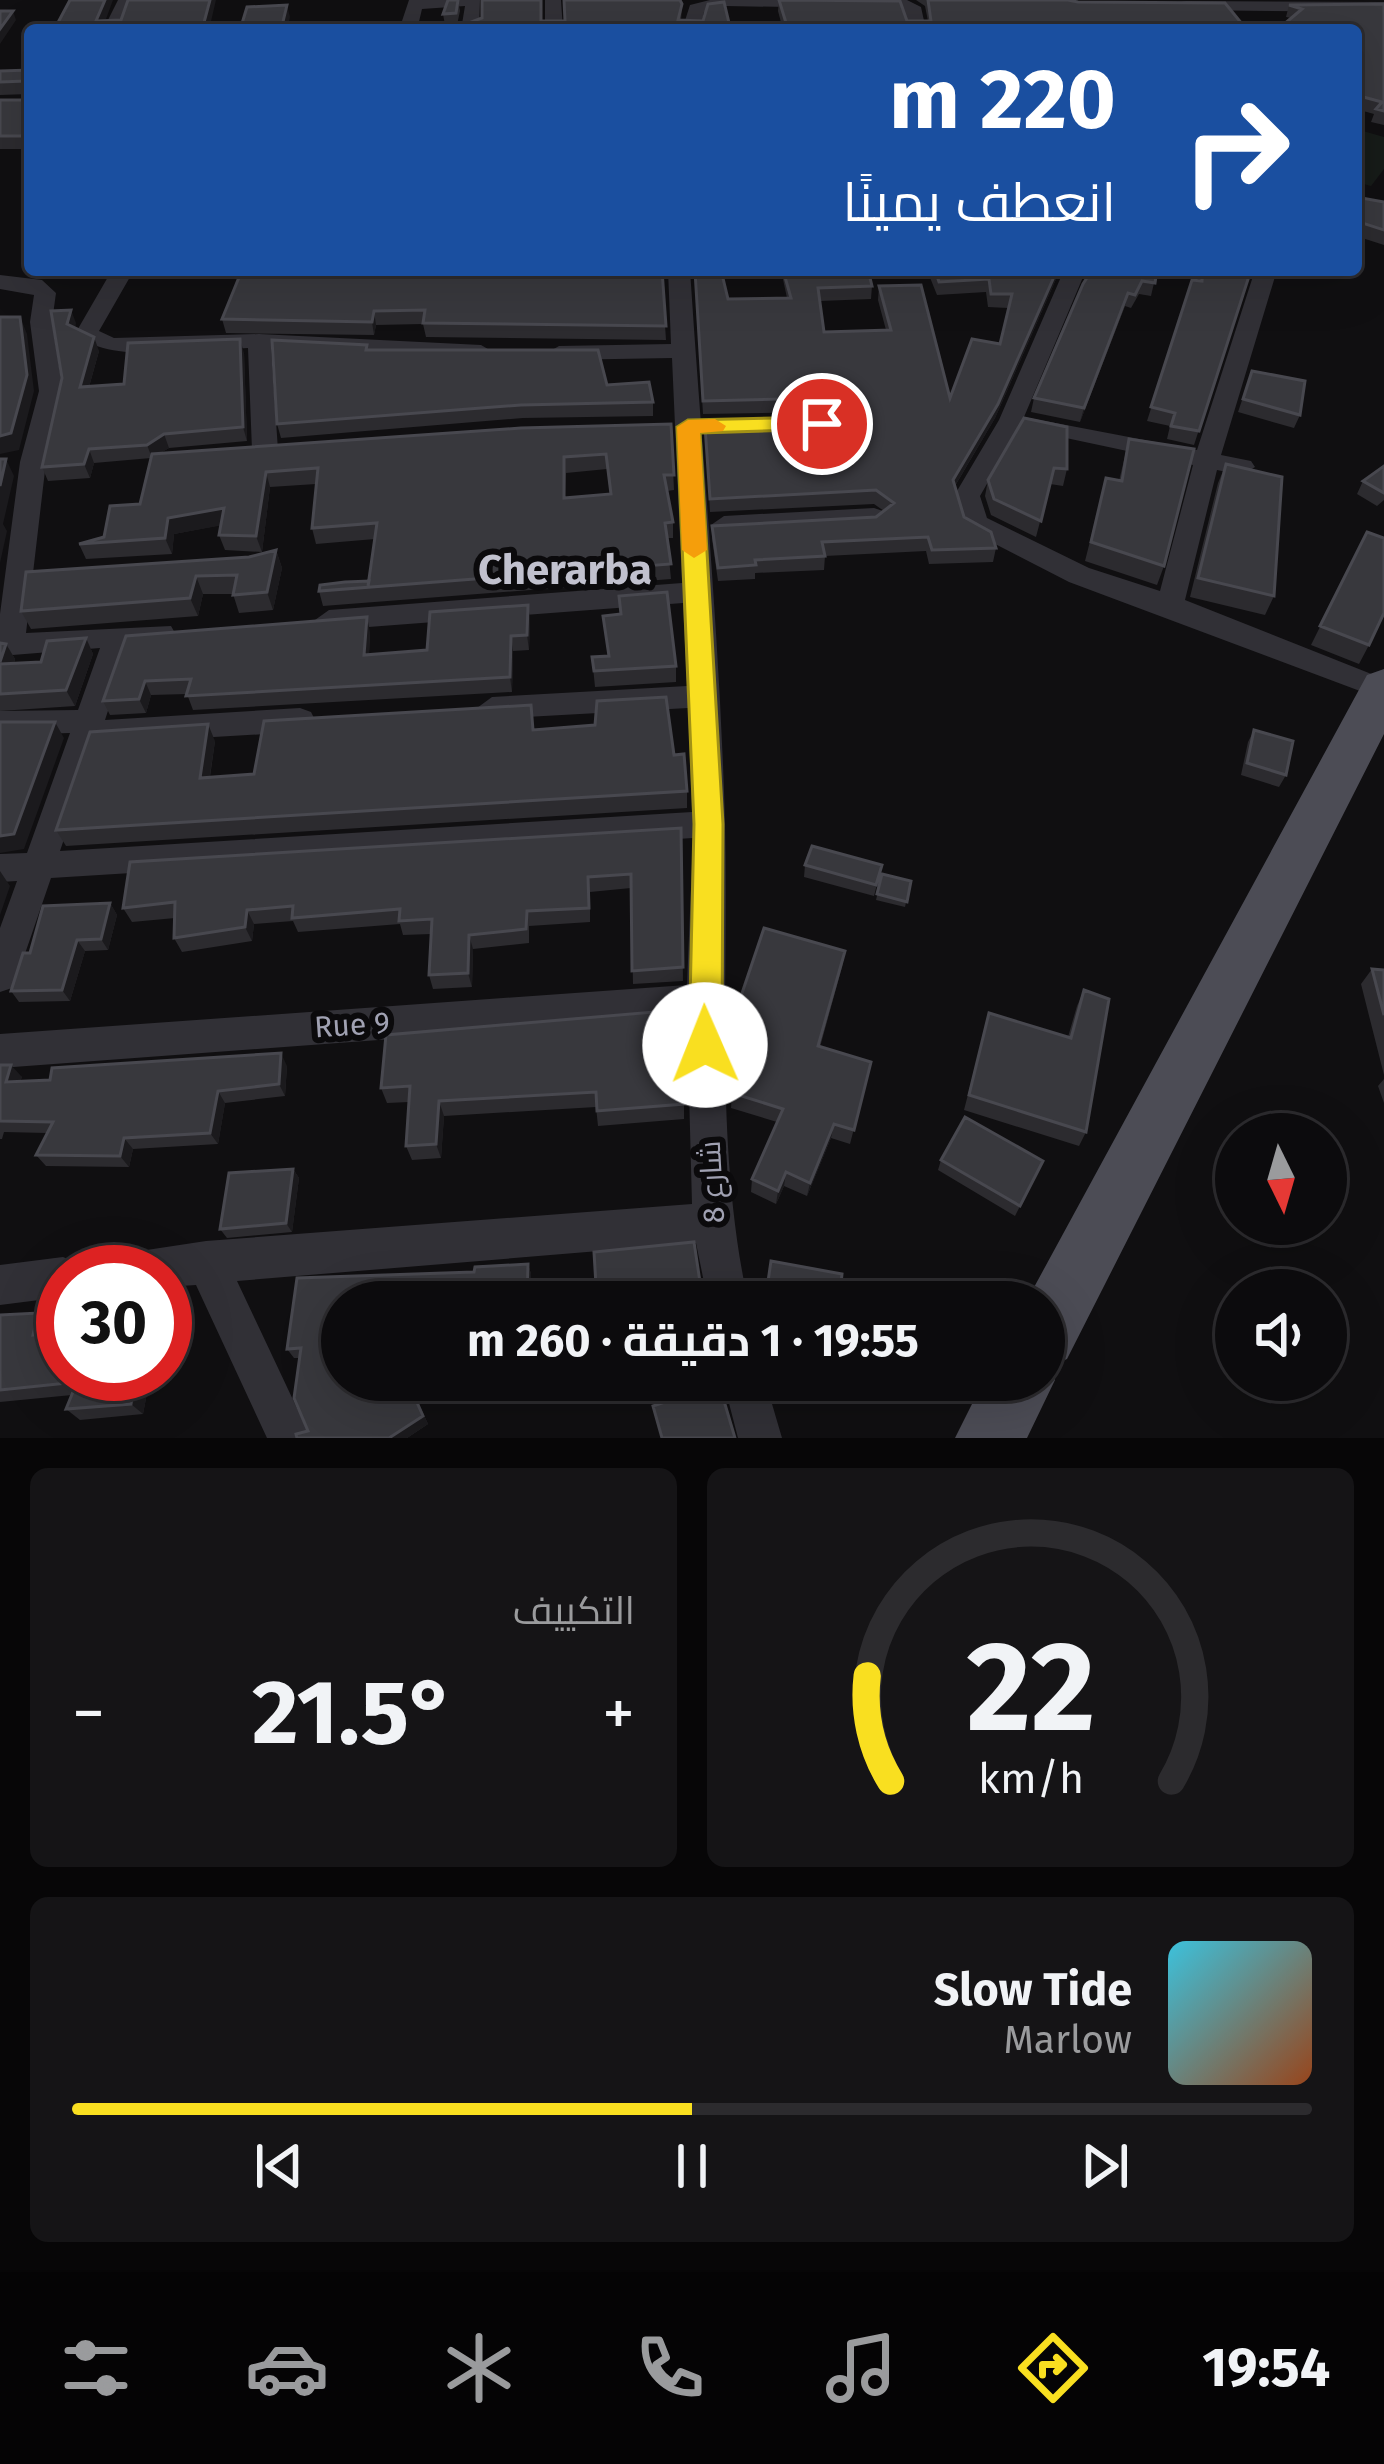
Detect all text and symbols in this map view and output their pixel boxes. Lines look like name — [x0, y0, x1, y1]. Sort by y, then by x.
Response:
text: 220 m — [889, 49, 1116, 150]
icon: right — [1158, 72, 1314, 228]
text: انعطف يمينًا — [842, 171, 1116, 235]
pin — [771, 373, 873, 475]
icon: arrive — [789, 391, 855, 457]
district label: Cherarba — [478, 545, 652, 595]
position arrow — [642, 982, 768, 1108]
street label: Rue 9 — [313, 1004, 391, 1046]
north arrow — [1215, 1113, 1347, 1245]
map controls — [1215, 1113, 1347, 1401]
street label: شارع 8 — [692, 1140, 734, 1224]
speed limit sign: 30 — [36, 1245, 192, 1401]
button: sound — [1215, 1269, 1347, 1401]
text: 19:55 · 1 دقيقة · 260 m — [467, 1314, 919, 1368]
text: التكييف — [513, 1588, 635, 1634]
text: 22 — [966, 1613, 1095, 1763]
text: 21.5° — [252, 1659, 455, 1767]
text: − — [72, 1674, 105, 1753]
text: + — [602, 1674, 635, 1753]
text: km/h — [977, 1752, 1084, 1803]
text: Slow Tide — [934, 1963, 1132, 2017]
text: Marlow — [1003, 2017, 1132, 2063]
icon: previous — [246, 2133, 312, 2199]
icon: pause — [659, 2133, 725, 2199]
icon: next — [1072, 2133, 1138, 2199]
icon: filters — [54, 2326, 138, 2410]
icon: car — [245, 2326, 329, 2410]
icon: climate — [437, 2326, 521, 2410]
icon: phone — [628, 2326, 712, 2410]
icon: music — [819, 2326, 903, 2410]
icon: directions — [1011, 2326, 1095, 2410]
text: 19:54 — [1202, 2336, 1330, 2400]

